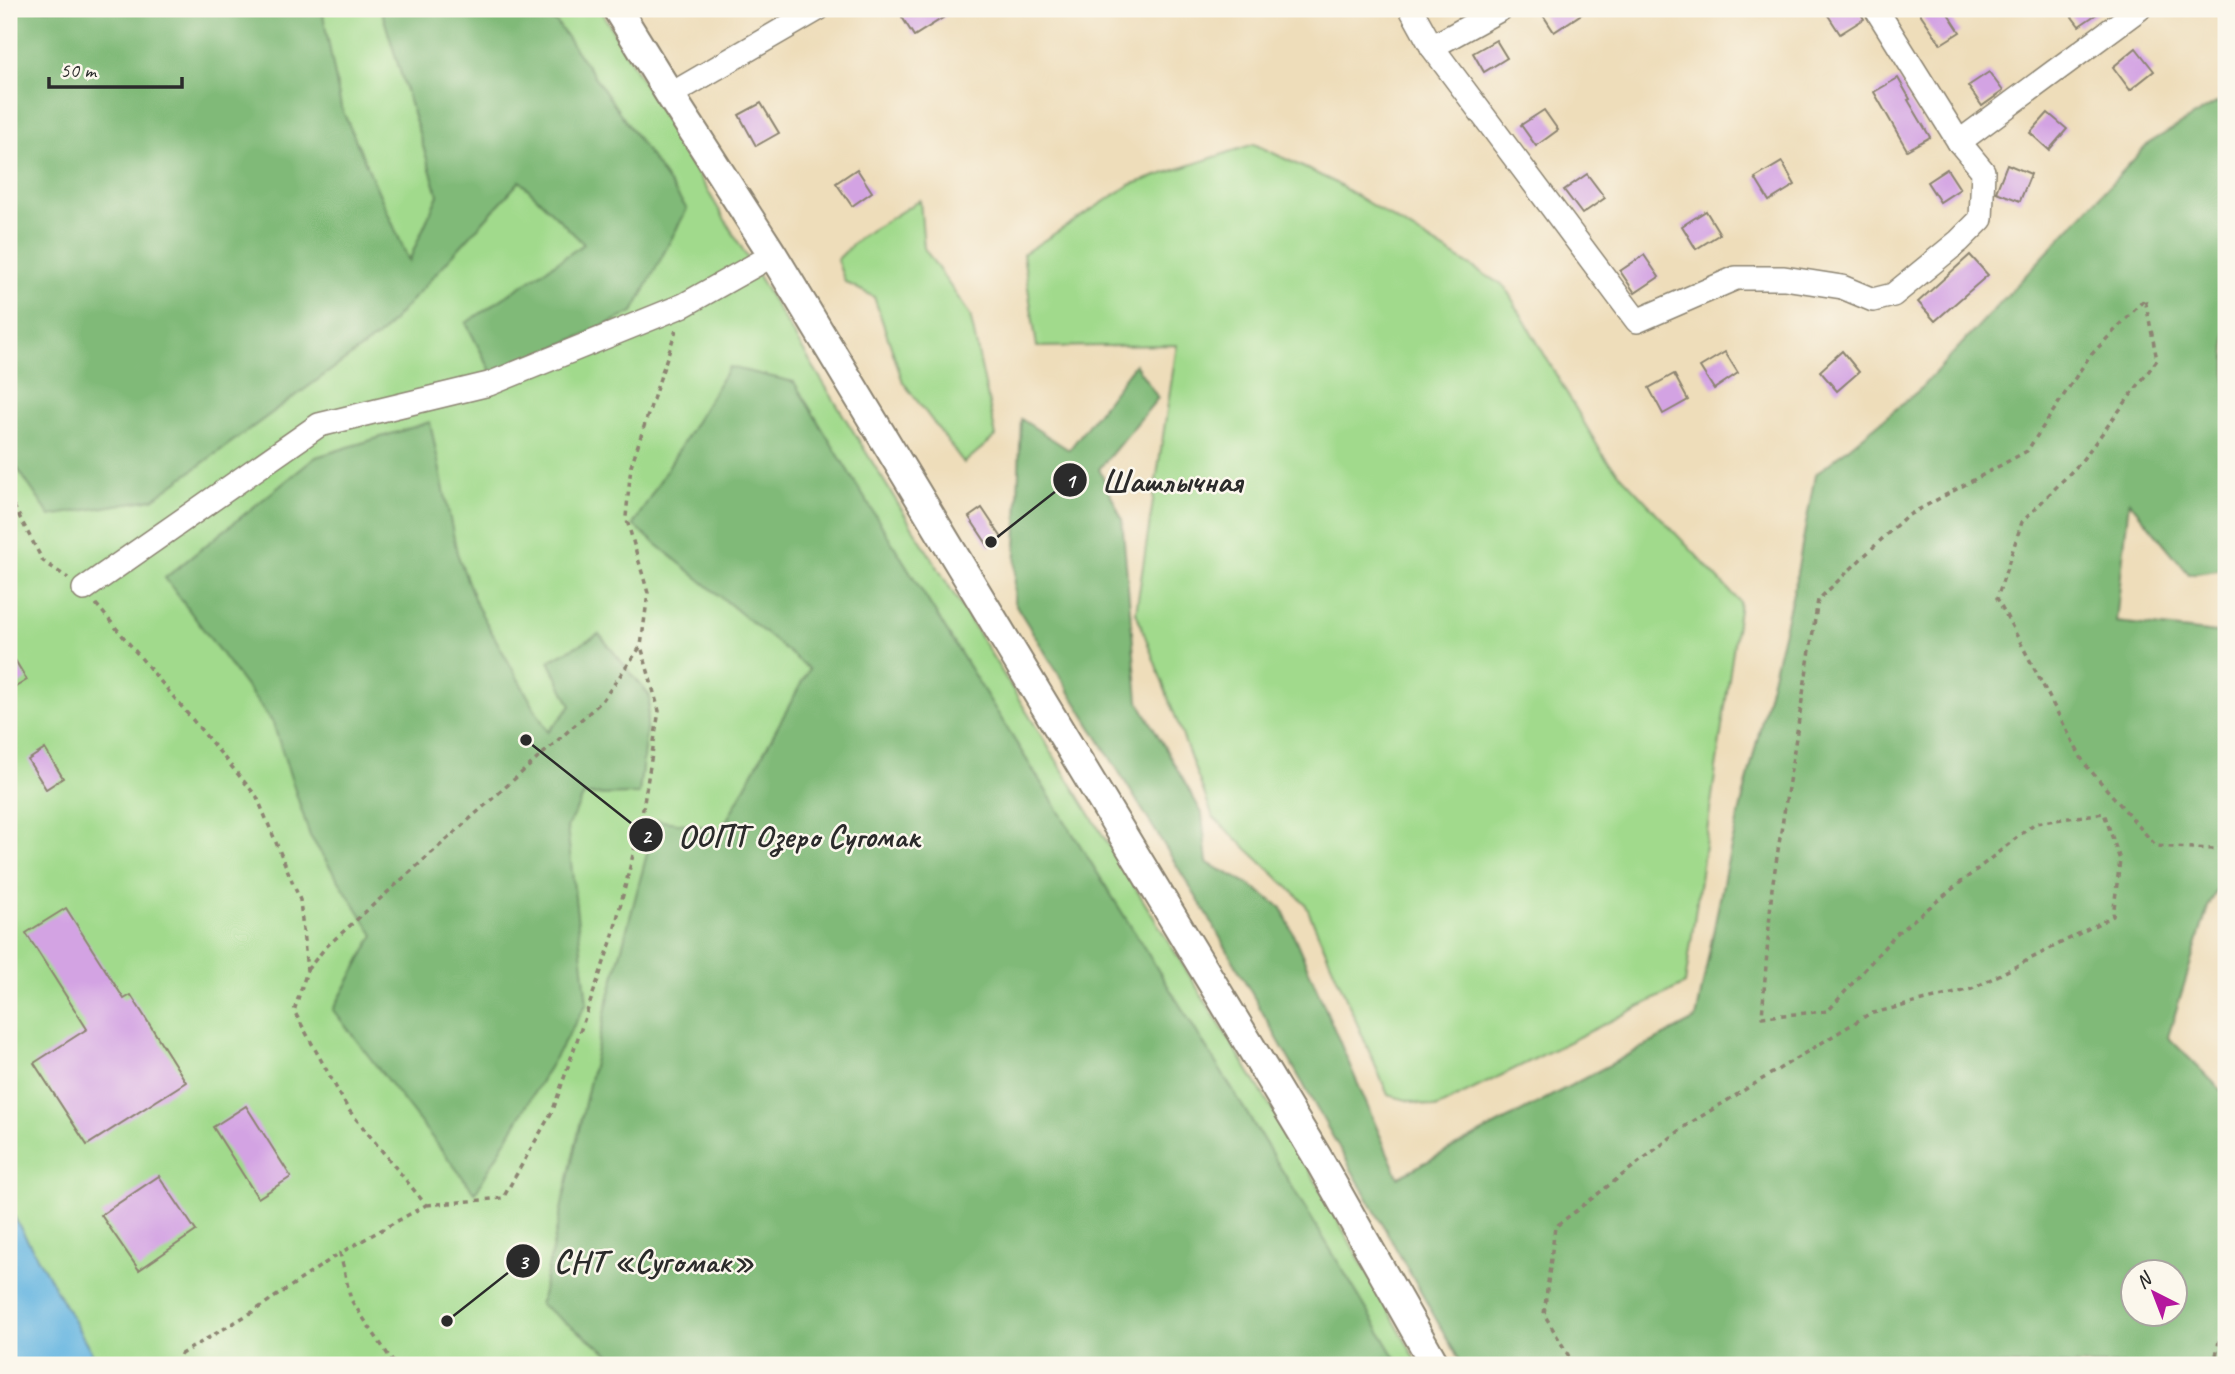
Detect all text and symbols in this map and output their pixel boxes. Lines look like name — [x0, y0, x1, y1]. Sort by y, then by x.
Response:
scale bar — [49, 46, 182, 90]
text: 50 m — [60, 57, 98, 83]
callout: Шашлычная — [1052, 454, 1256, 507]
text: Шашлычная — [1102, 461, 1245, 502]
text: 1 — [1065, 468, 1077, 494]
callout: ООПТ Озеро Сугомак — [628, 809, 935, 862]
text: ООПТ Озеро Сугомак — [678, 816, 922, 858]
text: 2 — [641, 823, 653, 849]
callout: СНТ «Сугомак» — [505, 1235, 768, 1288]
text: СНТ «Сугомак» — [554, 1241, 754, 1282]
text: 3 — [518, 1249, 530, 1275]
north arrow — [2120, 1258, 2190, 1328]
text: N — [2131, 1266, 2158, 1294]

